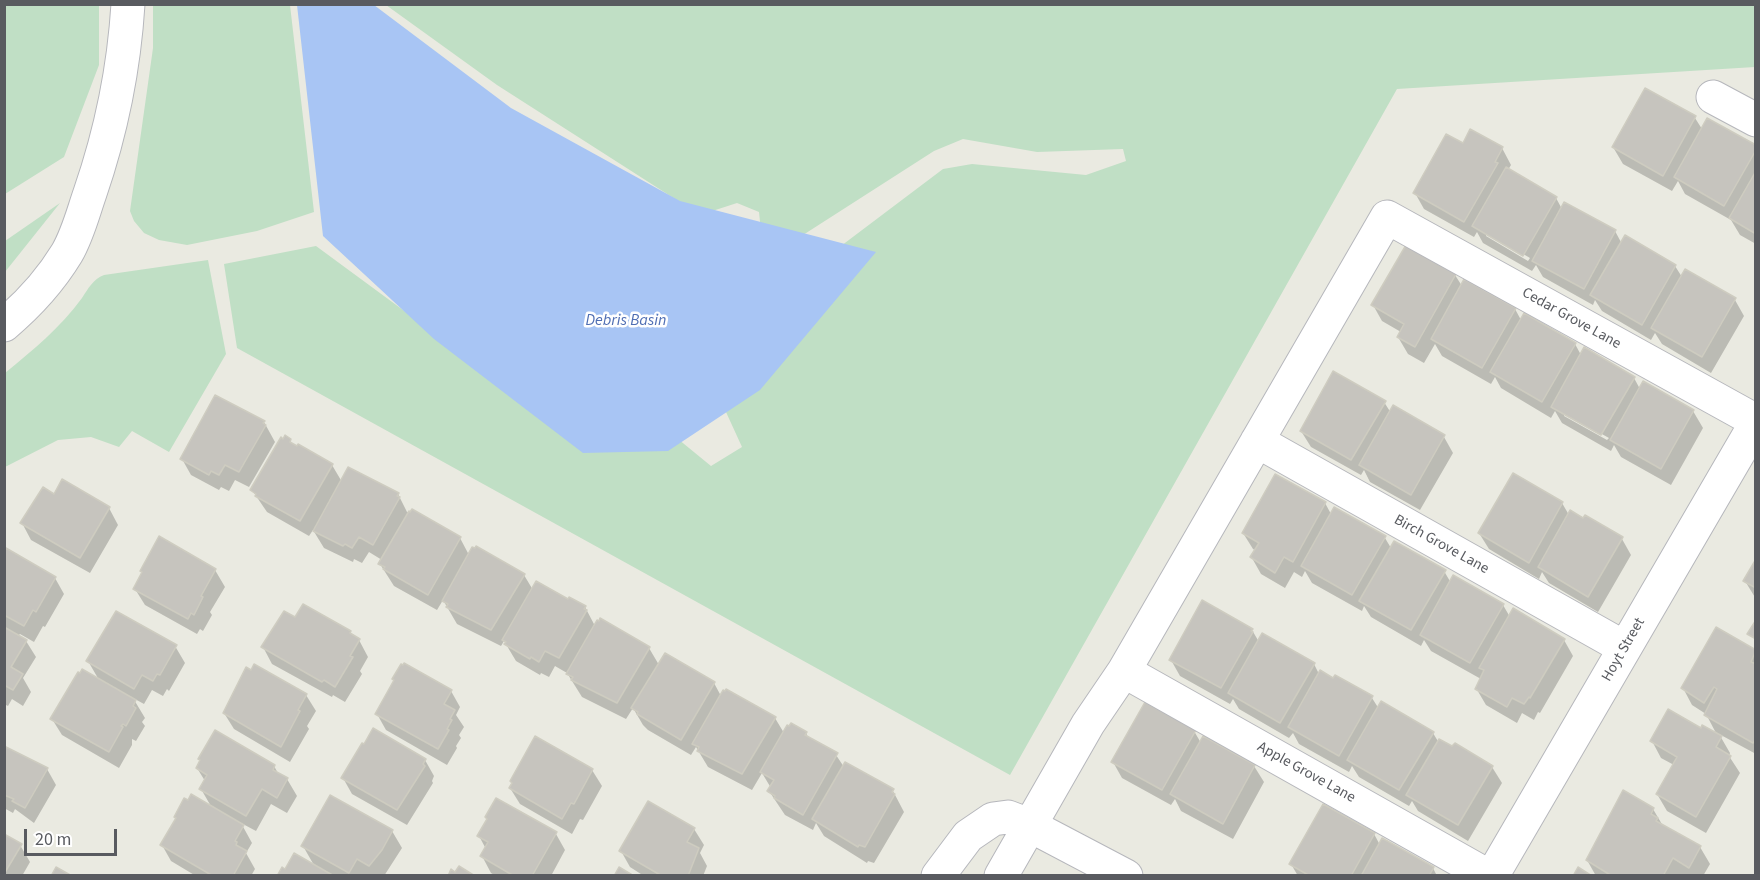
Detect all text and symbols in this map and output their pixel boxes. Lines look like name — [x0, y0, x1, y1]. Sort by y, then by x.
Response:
street label: Cedar Grove Lane — [1518, 284, 1624, 354]
water label: Debris Basin — [586, 311, 666, 331]
street label: Birch Grove Lane — [1390, 511, 1492, 579]
street label: Hoyt Street — [1599, 615, 1649, 685]
street label: Apple Grove Lane — [1254, 739, 1358, 807]
scale bar — [27, 817, 120, 855]
text: 20 m — [35, 827, 71, 852]

